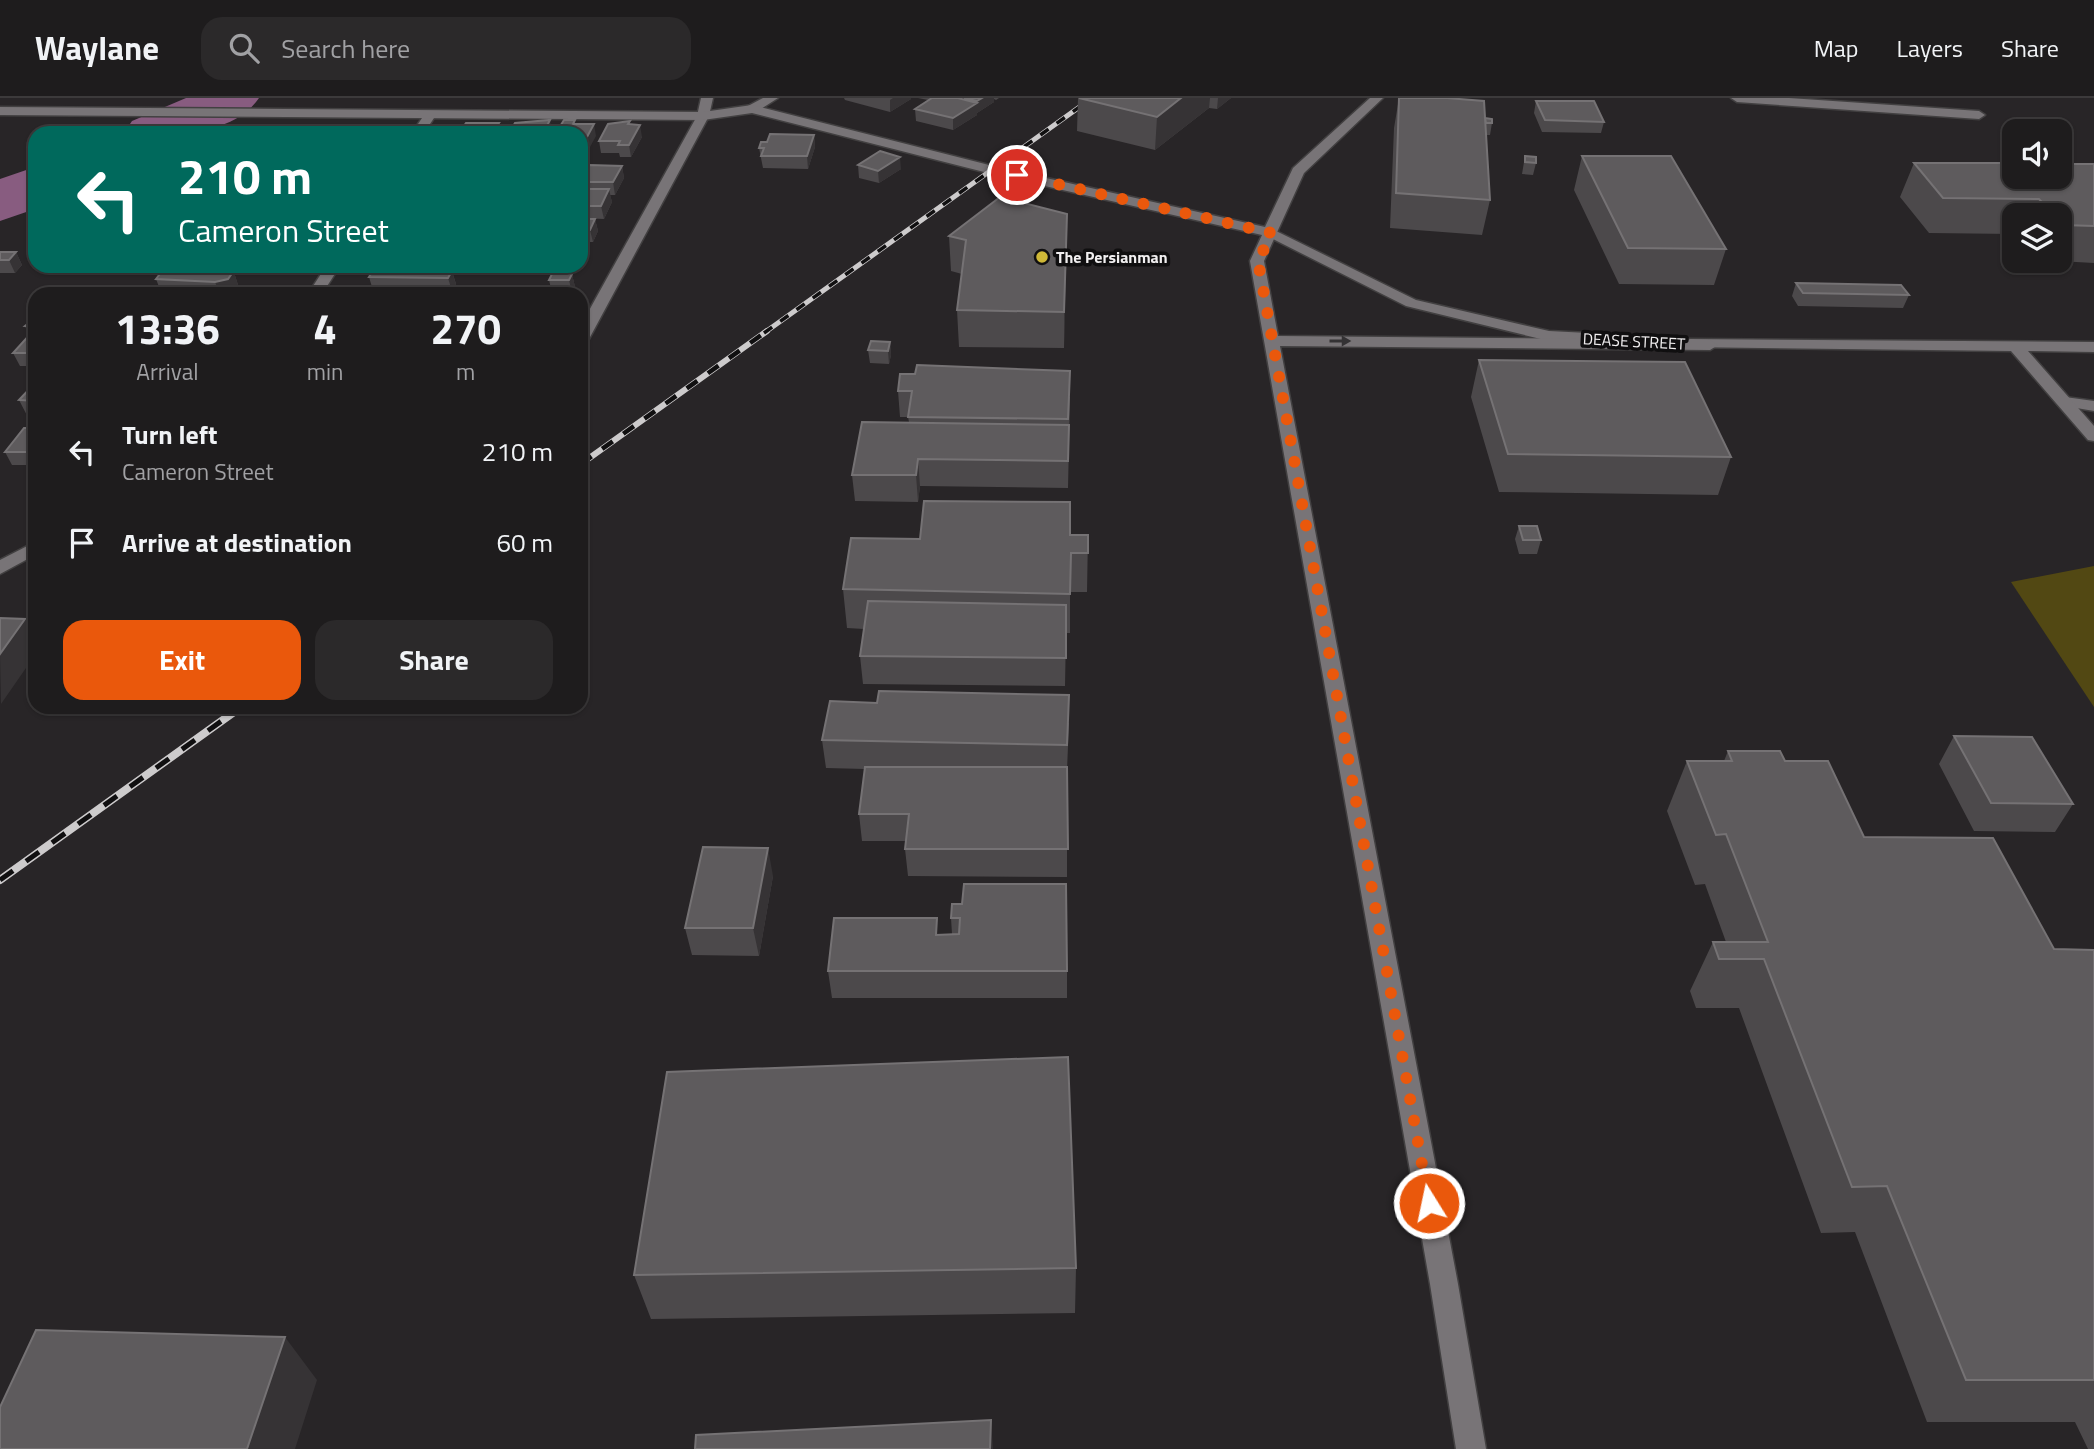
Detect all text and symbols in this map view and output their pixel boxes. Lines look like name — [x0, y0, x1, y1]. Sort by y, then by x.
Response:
search box — [201, 17, 691, 80]
text: Waylane — [35, 23, 159, 73]
icon: search — [225, 29, 263, 67]
text: Search here — [281, 29, 410, 68]
text: Map — [1814, 30, 1859, 66]
text: Layers — [1897, 30, 1963, 66]
text: Share — [2001, 30, 2059, 66]
map controls — [2002, 119, 2072, 273]
button: sound — [2002, 119, 2072, 189]
text: 210 m — [178, 138, 312, 213]
pin — [987, 145, 1047, 205]
icon: left — [63, 154, 154, 245]
icon: arrive — [998, 156, 1036, 194]
button: layers — [2002, 203, 2072, 273]
text: Cameron Street — [178, 206, 389, 254]
place label: The Persianman — [1056, 245, 1168, 269]
marker: The Persianman — [1034, 249, 1050, 265]
text: 13:36 — [115, 296, 220, 360]
text: 4 — [313, 296, 337, 360]
text: 270 — [430, 296, 501, 360]
street label: DEASE STREET — [1582, 326, 1686, 356]
one-way arrow — [1330, 335, 1352, 347]
text: Arrival — [136, 354, 199, 389]
text: min — [307, 354, 343, 389]
text: m — [456, 354, 475, 389]
text: Turn left — [122, 415, 217, 454]
text: 210 m — [482, 432, 553, 471]
icon: left — [63, 433, 101, 471]
text: Cameron Street — [122, 454, 273, 489]
text: Arrive at destination — [122, 523, 352, 562]
text: 60 m — [496, 523, 553, 562]
icon: arrive — [63, 524, 101, 562]
button: Exit — [63, 620, 301, 700]
button: Share — [315, 620, 553, 700]
position arrow — [1392, 1166, 1466, 1240]

